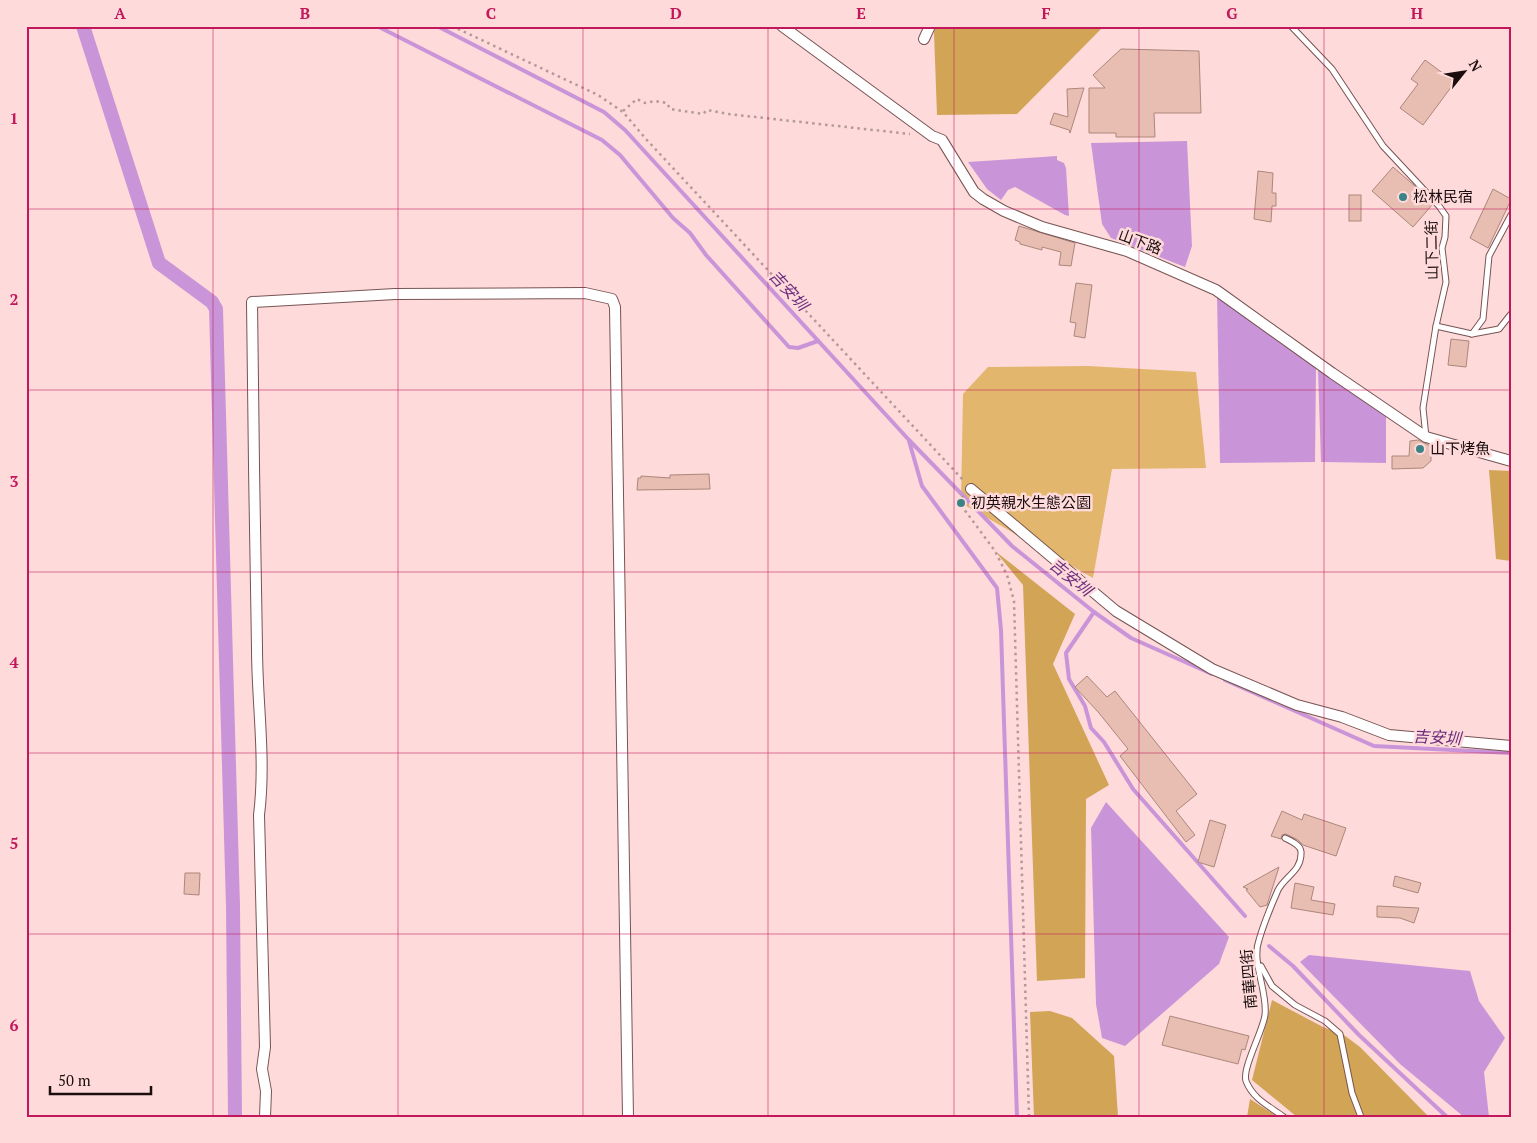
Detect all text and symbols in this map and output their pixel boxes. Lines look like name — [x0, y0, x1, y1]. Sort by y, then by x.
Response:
text: A — [114, 2, 126, 24]
text: B — [300, 2, 310, 24]
text: C — [486, 2, 496, 24]
text: D — [670, 2, 682, 24]
text: E — [856, 2, 866, 24]
text: F — [1041, 2, 1051, 24]
text: G — [1226, 2, 1238, 24]
text: H — [1411, 2, 1423, 24]
north arrow — [1440, 48, 1490, 98]
text: N — [1465, 56, 1487, 75]
text: 1 — [9, 107, 19, 129]
place label: 松林民宿 — [1413, 186, 1473, 206]
marker: 松林民宿 — [1397, 191, 1409, 203]
street label: 山下二街 — [1420, 220, 1442, 280]
street label: 山下路 — [1116, 224, 1165, 258]
water label: 吉安圳 — [765, 265, 815, 317]
text: 2 — [9, 288, 19, 310]
place label: 山下烤魚 — [1430, 438, 1490, 458]
marker: 山下烤魚 — [1414, 443, 1426, 455]
text: 3 — [9, 470, 19, 492]
place label: 初英親水生態公園 — [971, 492, 1091, 512]
marker: 初英親水生態公園 — [955, 497, 967, 509]
water label: 吉安圳 — [1045, 553, 1098, 602]
text: 4 — [9, 651, 19, 673]
water label: 吉安圳 — [1412, 725, 1464, 749]
text: 5 — [9, 832, 19, 854]
street label: 南華四街 — [1235, 948, 1261, 1010]
text: 6 — [9, 1014, 19, 1036]
scale bar — [50, 1063, 151, 1095]
text: 50 m — [58, 1070, 91, 1090]

